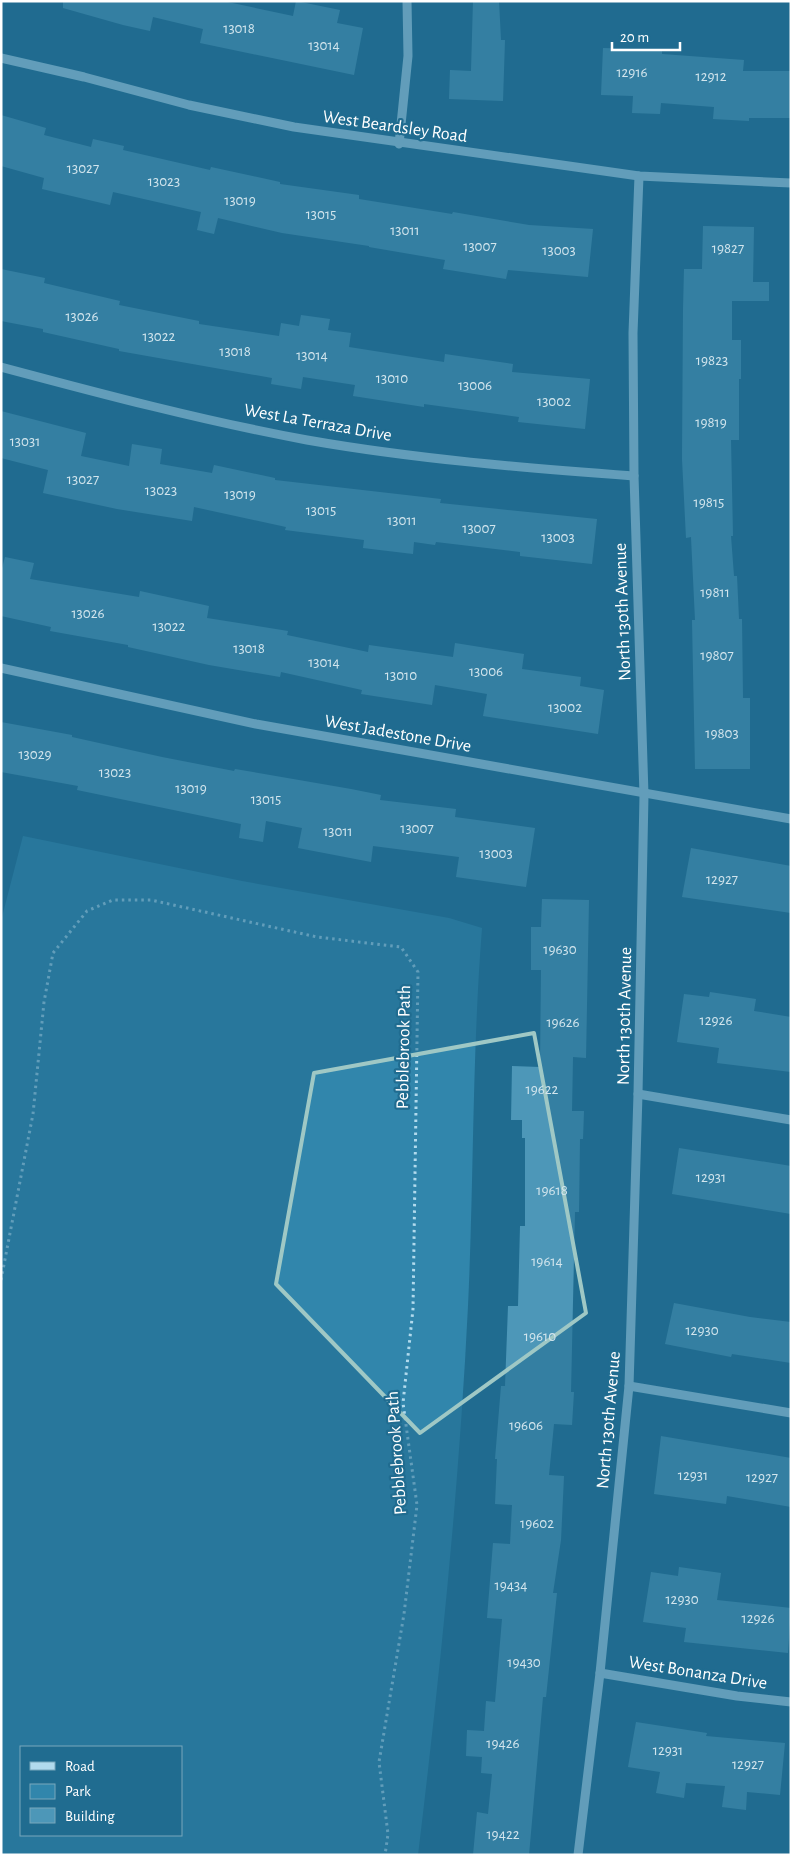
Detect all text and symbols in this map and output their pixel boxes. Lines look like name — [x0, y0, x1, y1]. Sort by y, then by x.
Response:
scale bar — [612, 20, 680, 52]
house number: 13018 — [223, 21, 255, 36]
text: 20 m — [620, 30, 649, 45]
house number: 13014 — [308, 38, 340, 53]
house number: 12916 — [616, 65, 648, 80]
house number: 12912 — [695, 69, 727, 84]
street label: West Beardsley Road — [321, 108, 468, 146]
house number: 13027 — [67, 161, 99, 176]
house number: 13023 — [148, 174, 180, 189]
house number: 13019 — [224, 193, 256, 208]
house number: 13015 — [306, 207, 336, 222]
house number: 13011 — [390, 223, 420, 238]
house number: 13007 — [463, 239, 497, 254]
house number: 19827 — [712, 241, 744, 256]
house number: 13003 — [542, 243, 576, 258]
house number: 13026 — [65, 309, 99, 324]
house number: 13022 — [143, 329, 176, 344]
house number: 13018 — [219, 344, 251, 359]
house number: 13014 — [296, 348, 328, 363]
house number: 19823 — [696, 353, 728, 368]
house number: 13010 — [376, 371, 408, 386]
house number: 13006 — [458, 378, 492, 393]
house number: 13002 — [537, 394, 571, 409]
street label: West La Terraza Drive — [243, 401, 393, 445]
house number: 19819 — [695, 415, 727, 430]
house number: 13031 — [10, 434, 40, 449]
house number: 13027 — [67, 472, 99, 487]
house number: 13023 — [145, 483, 177, 498]
house number: 13019 — [224, 487, 256, 502]
house number: 19815 — [694, 495, 724, 510]
house number: 13015 — [306, 503, 336, 518]
house number: 13011 — [387, 513, 417, 528]
house number: 13007 — [462, 521, 496, 536]
house number: 13003 — [541, 530, 575, 545]
street label: North 130th Avenue — [612, 543, 634, 681]
house number: 19811 — [700, 585, 730, 600]
house number: 13026 — [71, 606, 105, 621]
house number: 13022 — [153, 619, 186, 634]
house number: 13018 — [233, 641, 265, 656]
house number: 19807 — [700, 648, 734, 663]
house number: 13014 — [308, 655, 340, 670]
house number: 13006 — [469, 664, 503, 679]
house number: 13010 — [385, 668, 417, 683]
house number: 13002 — [548, 700, 582, 715]
street label: West Jadestone Drive — [323, 712, 473, 756]
house number: 19803 — [705, 726, 739, 741]
house number: 13029 — [18, 747, 52, 762]
house number: 13023 — [99, 765, 131, 780]
house number: 13019 — [175, 781, 207, 796]
house number: 13015 — [251, 792, 281, 807]
house number: 13007 — [400, 821, 434, 836]
house number: 13011 — [323, 824, 353, 839]
house number: 13003 — [479, 846, 513, 861]
house number: 12927 — [706, 872, 738, 887]
house number: 19630 — [543, 942, 577, 957]
street label: North 130th Avenue — [615, 947, 635, 1085]
street label: Pebblebrook Path — [394, 985, 414, 1109]
house number: 12926 — [700, 1013, 732, 1028]
house number: 19626 — [546, 1015, 580, 1030]
house number: 19622 — [526, 1082, 559, 1097]
house number: 12931 — [696, 1170, 726, 1185]
house number: 19618 — [536, 1183, 568, 1198]
house number: 19614 — [531, 1254, 563, 1269]
house number: 12930 — [685, 1323, 719, 1338]
house number: 19610 — [524, 1329, 556, 1344]
street label: North 130th Avenue — [594, 1350, 624, 1490]
street label: Pebblebrook Path — [384, 1390, 410, 1516]
house number: 19606 — [509, 1418, 543, 1433]
house number: 12931 — [678, 1468, 708, 1483]
house number: 12927 — [746, 1470, 778, 1485]
house number: 19602 — [520, 1516, 554, 1531]
house number: 19434 — [495, 1578, 527, 1593]
house number: 12930 — [665, 1592, 699, 1607]
house number: 12926 — [742, 1611, 774, 1626]
street label: West Bonanza Drive — [627, 1653, 768, 1693]
house number: 19430 — [507, 1655, 541, 1670]
house number: 19426 — [486, 1736, 520, 1751]
house number: 12931 — [653, 1743, 683, 1758]
legend — [20, 1746, 182, 1836]
house number: 12927 — [732, 1757, 764, 1772]
text: Road — [65, 1759, 95, 1774]
text: Park — [65, 1784, 91, 1799]
text: Building — [65, 1809, 115, 1824]
house number: 19422 — [486, 1827, 520, 1842]

